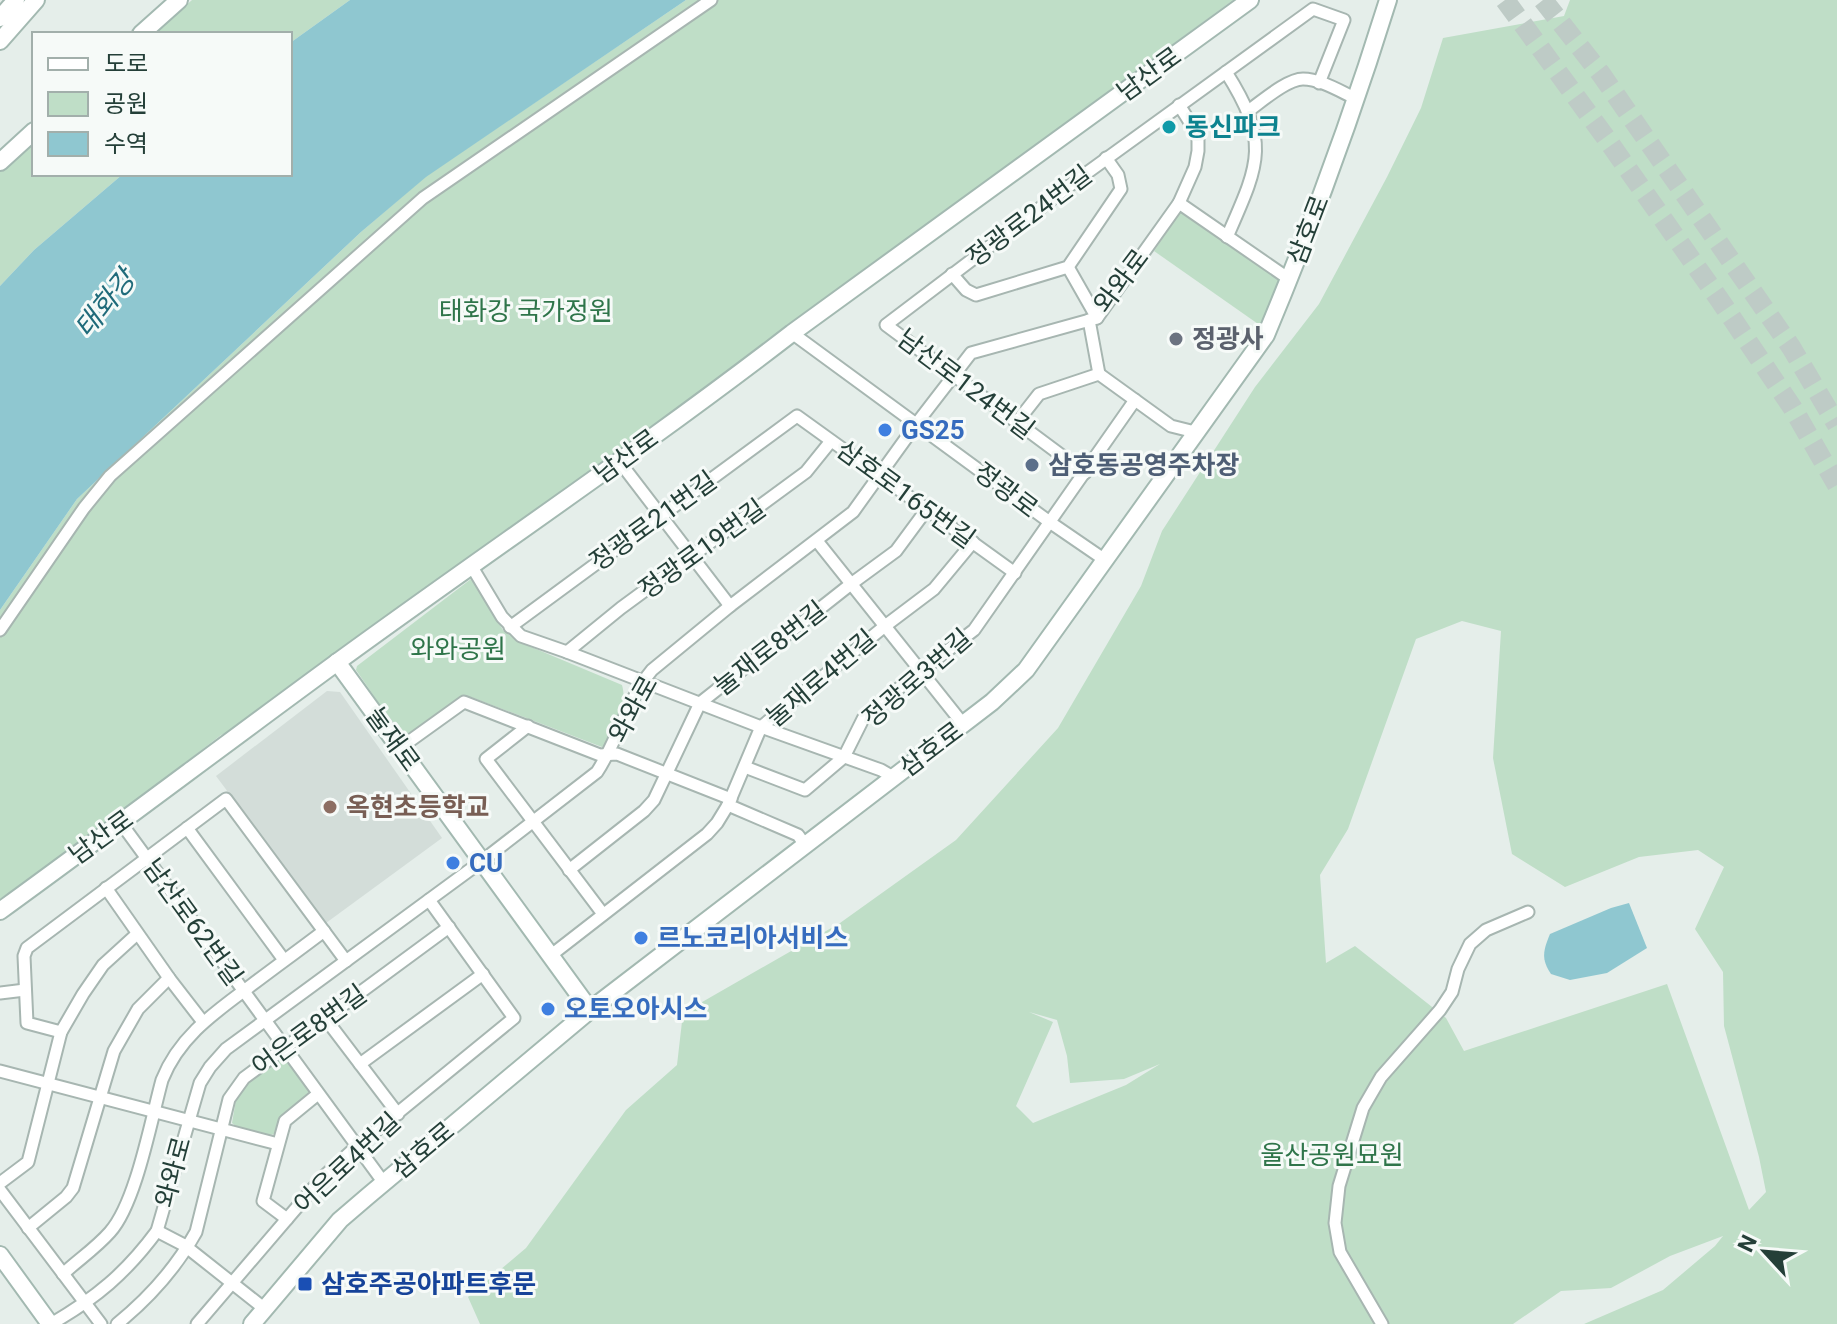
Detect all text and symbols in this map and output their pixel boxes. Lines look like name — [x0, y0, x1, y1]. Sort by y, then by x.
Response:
legend — [32, 32, 292, 176]
street label: 남산로 — [1111, 41, 1187, 107]
text: 도로 — [104, 50, 148, 78]
text: 공원 — [104, 90, 148, 118]
place label: 동신파크 — [1185, 112, 1281, 142]
marker: 동신파크 — [1160, 118, 1178, 136]
text: 수역 — [104, 130, 148, 158]
street label: 정광로24번길 — [961, 159, 1097, 273]
street label: 삼호로 — [1281, 191, 1335, 269]
street label: 와와로 — [1087, 243, 1155, 319]
water label: 태화강 — [68, 261, 144, 344]
park label: 태화강 국가정원 — [439, 296, 613, 326]
street label: 남산로124번길 — [892, 323, 1040, 445]
place label: 정광사 — [1192, 324, 1264, 354]
marker: 정광사 — [1167, 330, 1185, 348]
place label: GS25 — [901, 415, 965, 445]
marker: GS25 — [876, 421, 894, 439]
street label: 남산로 — [588, 423, 664, 489]
street label: 삼호로165번길 — [831, 434, 981, 554]
place label: 삼호동공영주차장 — [1048, 450, 1239, 480]
street label: 정광로 — [968, 456, 1044, 524]
marker: 삼호동공영주차장 — [1023, 456, 1041, 474]
street label: 정광로21번길 — [584, 465, 722, 577]
street label: 정광로19번길 — [633, 493, 771, 605]
street label: 눌재로8번길 — [708, 595, 832, 701]
street label: 눌재로4번길 — [760, 623, 882, 733]
street label: 정광로3번길 — [857, 623, 977, 733]
park label: 와와공원 — [410, 634, 506, 664]
street label: 와와로 — [602, 670, 664, 748]
street label: 눌재로 — [360, 701, 426, 777]
street label: 삼호로 — [893, 715, 969, 783]
place label: 옥현초등학교 — [346, 792, 490, 822]
marker: 옥현초등학교 — [321, 798, 339, 816]
street label: 남산로 — [63, 804, 139, 870]
place label: CU — [469, 848, 503, 878]
street label: 남산로62번길 — [137, 853, 249, 991]
marker: CU — [444, 854, 462, 872]
place label: 르노코리아서비스 — [657, 923, 848, 953]
marker: 르노코리아서비스 — [632, 929, 650, 947]
street label: 어은로8번길 — [246, 978, 372, 1082]
place label: 오토오아시스 — [564, 994, 708, 1024]
marker: 오토오아시스 — [539, 1000, 557, 1018]
street label: 어은로4번길 — [288, 1106, 406, 1220]
street label: 삼호로 — [386, 1115, 460, 1185]
street label: 와와로 — [149, 1133, 197, 1211]
park label: 울산공원묘원 — [1260, 1140, 1404, 1170]
north arrow — [1725, 1212, 1805, 1292]
text: N — [1733, 1231, 1762, 1256]
place label: 삼호주공아파트후문 — [321, 1269, 536, 1299]
marker: 삼호주공아파트후문 — [296, 1275, 314, 1293]

